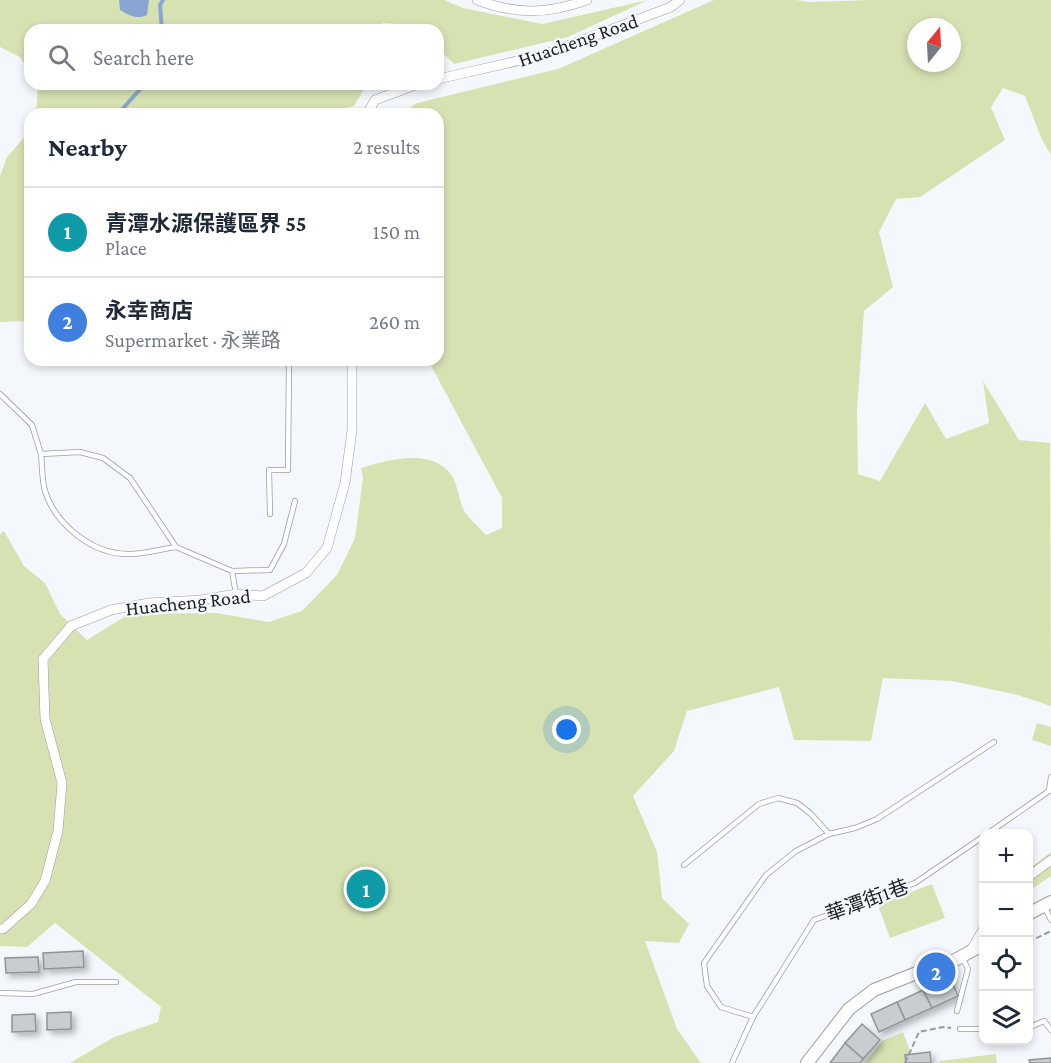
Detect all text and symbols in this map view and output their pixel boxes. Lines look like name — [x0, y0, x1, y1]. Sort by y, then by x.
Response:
street label: Huacheng Road — [515, 9, 642, 72]
north arrow — [907, 18, 961, 72]
search box — [24, 24, 444, 90]
icon: search — [45, 41, 78, 74]
text: Search here — [93, 45, 194, 70]
text: Nearby — [48, 133, 127, 162]
text: 2 results — [353, 136, 420, 158]
text: 青潭水源保護區界 55 — [105, 211, 307, 236]
text: 1 — [64, 221, 71, 243]
text: 150 m — [373, 221, 420, 243]
text: Place — [105, 237, 147, 259]
text: 永幸商店 — [105, 298, 193, 323]
text: 2 — [62, 311, 73, 333]
text: 260 m — [369, 311, 420, 333]
text: Supermarket · 永業路 — [105, 329, 281, 351]
street label: Huacheng Road — [124, 584, 252, 620]
your location — [552, 715, 581, 744]
map controls — [979, 829, 1033, 1045]
button: + — [979, 829, 1033, 883]
pin: 1 — [346, 866, 386, 912]
street label: 華潭街1巷 — [823, 875, 911, 925]
button: − — [979, 883, 1033, 937]
button: locate — [979, 937, 1033, 991]
pin: 2 — [916, 950, 956, 994]
button: layers — [979, 991, 1033, 1045]

